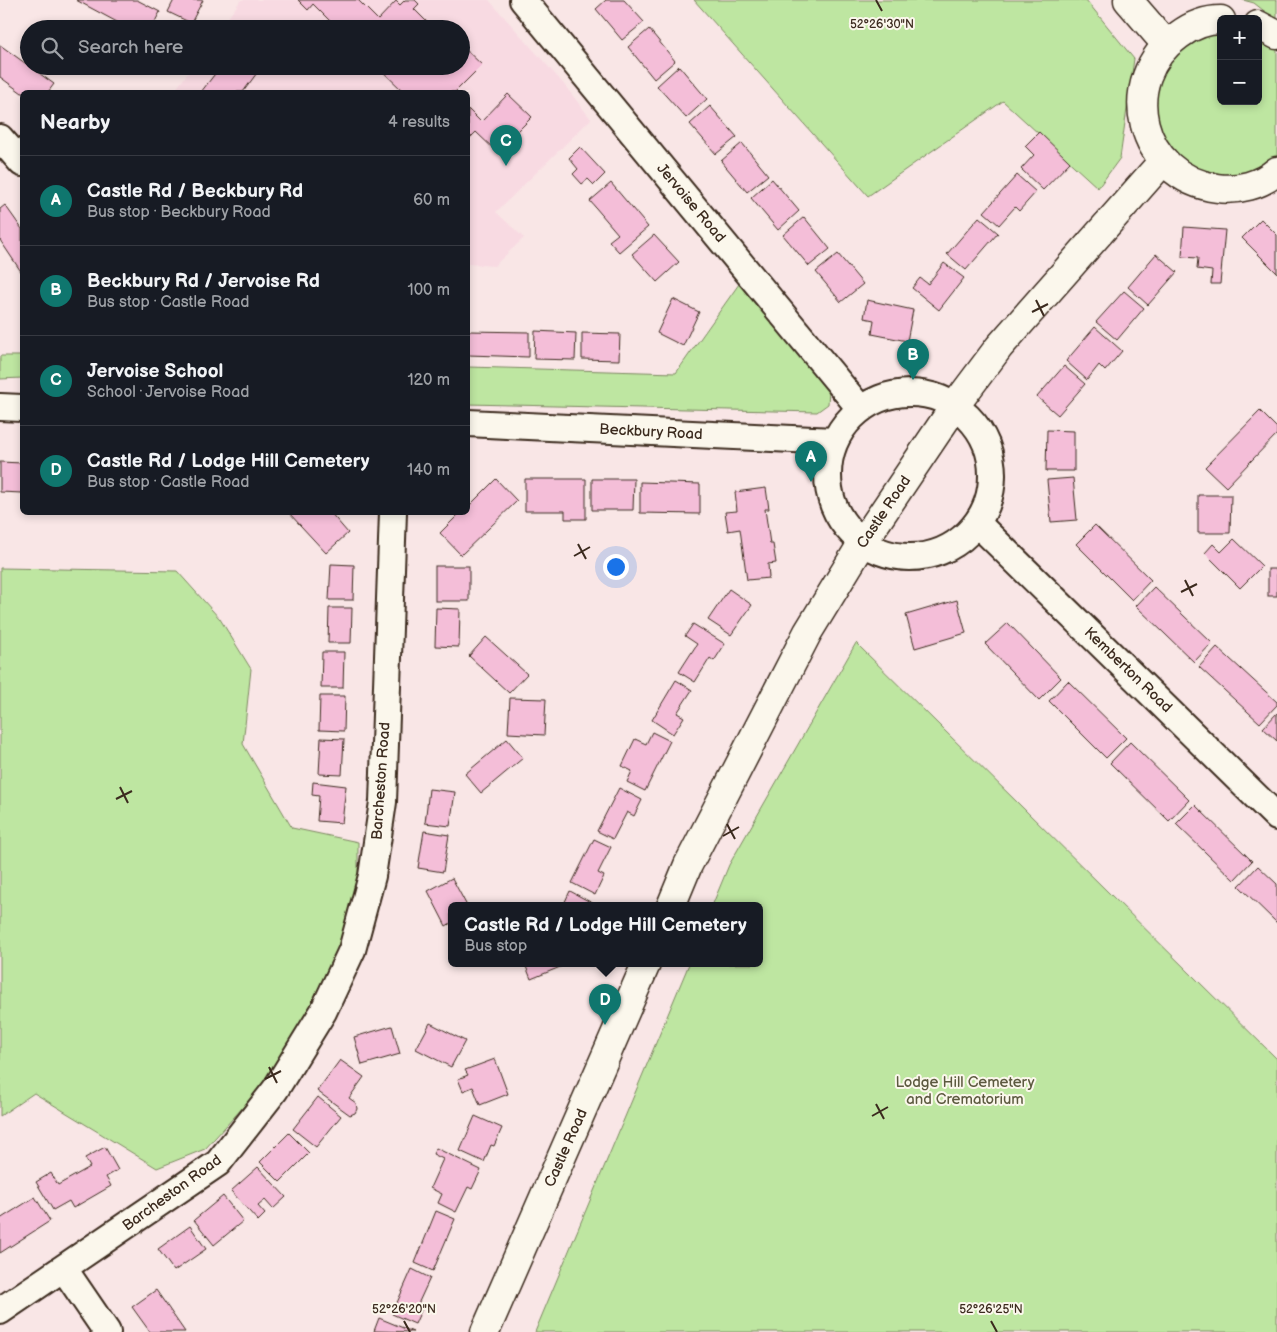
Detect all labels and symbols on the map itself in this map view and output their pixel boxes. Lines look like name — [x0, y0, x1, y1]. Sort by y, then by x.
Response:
text: 52°26'30"N — [850, 17, 914, 32]
pin: C — [490, 125, 522, 166]
street label: Jervoise Road — [652, 160, 730, 246]
pin: B — [897, 339, 929, 380]
street label: Beckbury Road — [599, 420, 703, 444]
pin: A — [795, 441, 827, 482]
street label: Castle Road — [853, 472, 915, 552]
your location — [603, 554, 629, 580]
street label: Kemberton Road — [1080, 623, 1176, 717]
street label: Barcheston Road — [367, 722, 395, 840]
pin: D — [589, 984, 621, 1025]
park label: Lodge Hill Cemetery and Crematorium — [896, 1073, 1035, 1109]
street label: Castle Road — [540, 1106, 592, 1190]
street label: Barcheston Road — [119, 1151, 225, 1235]
text: 52°26'20"N — [372, 1302, 436, 1317]
text: 52°26'25"N — [959, 1302, 1023, 1317]

